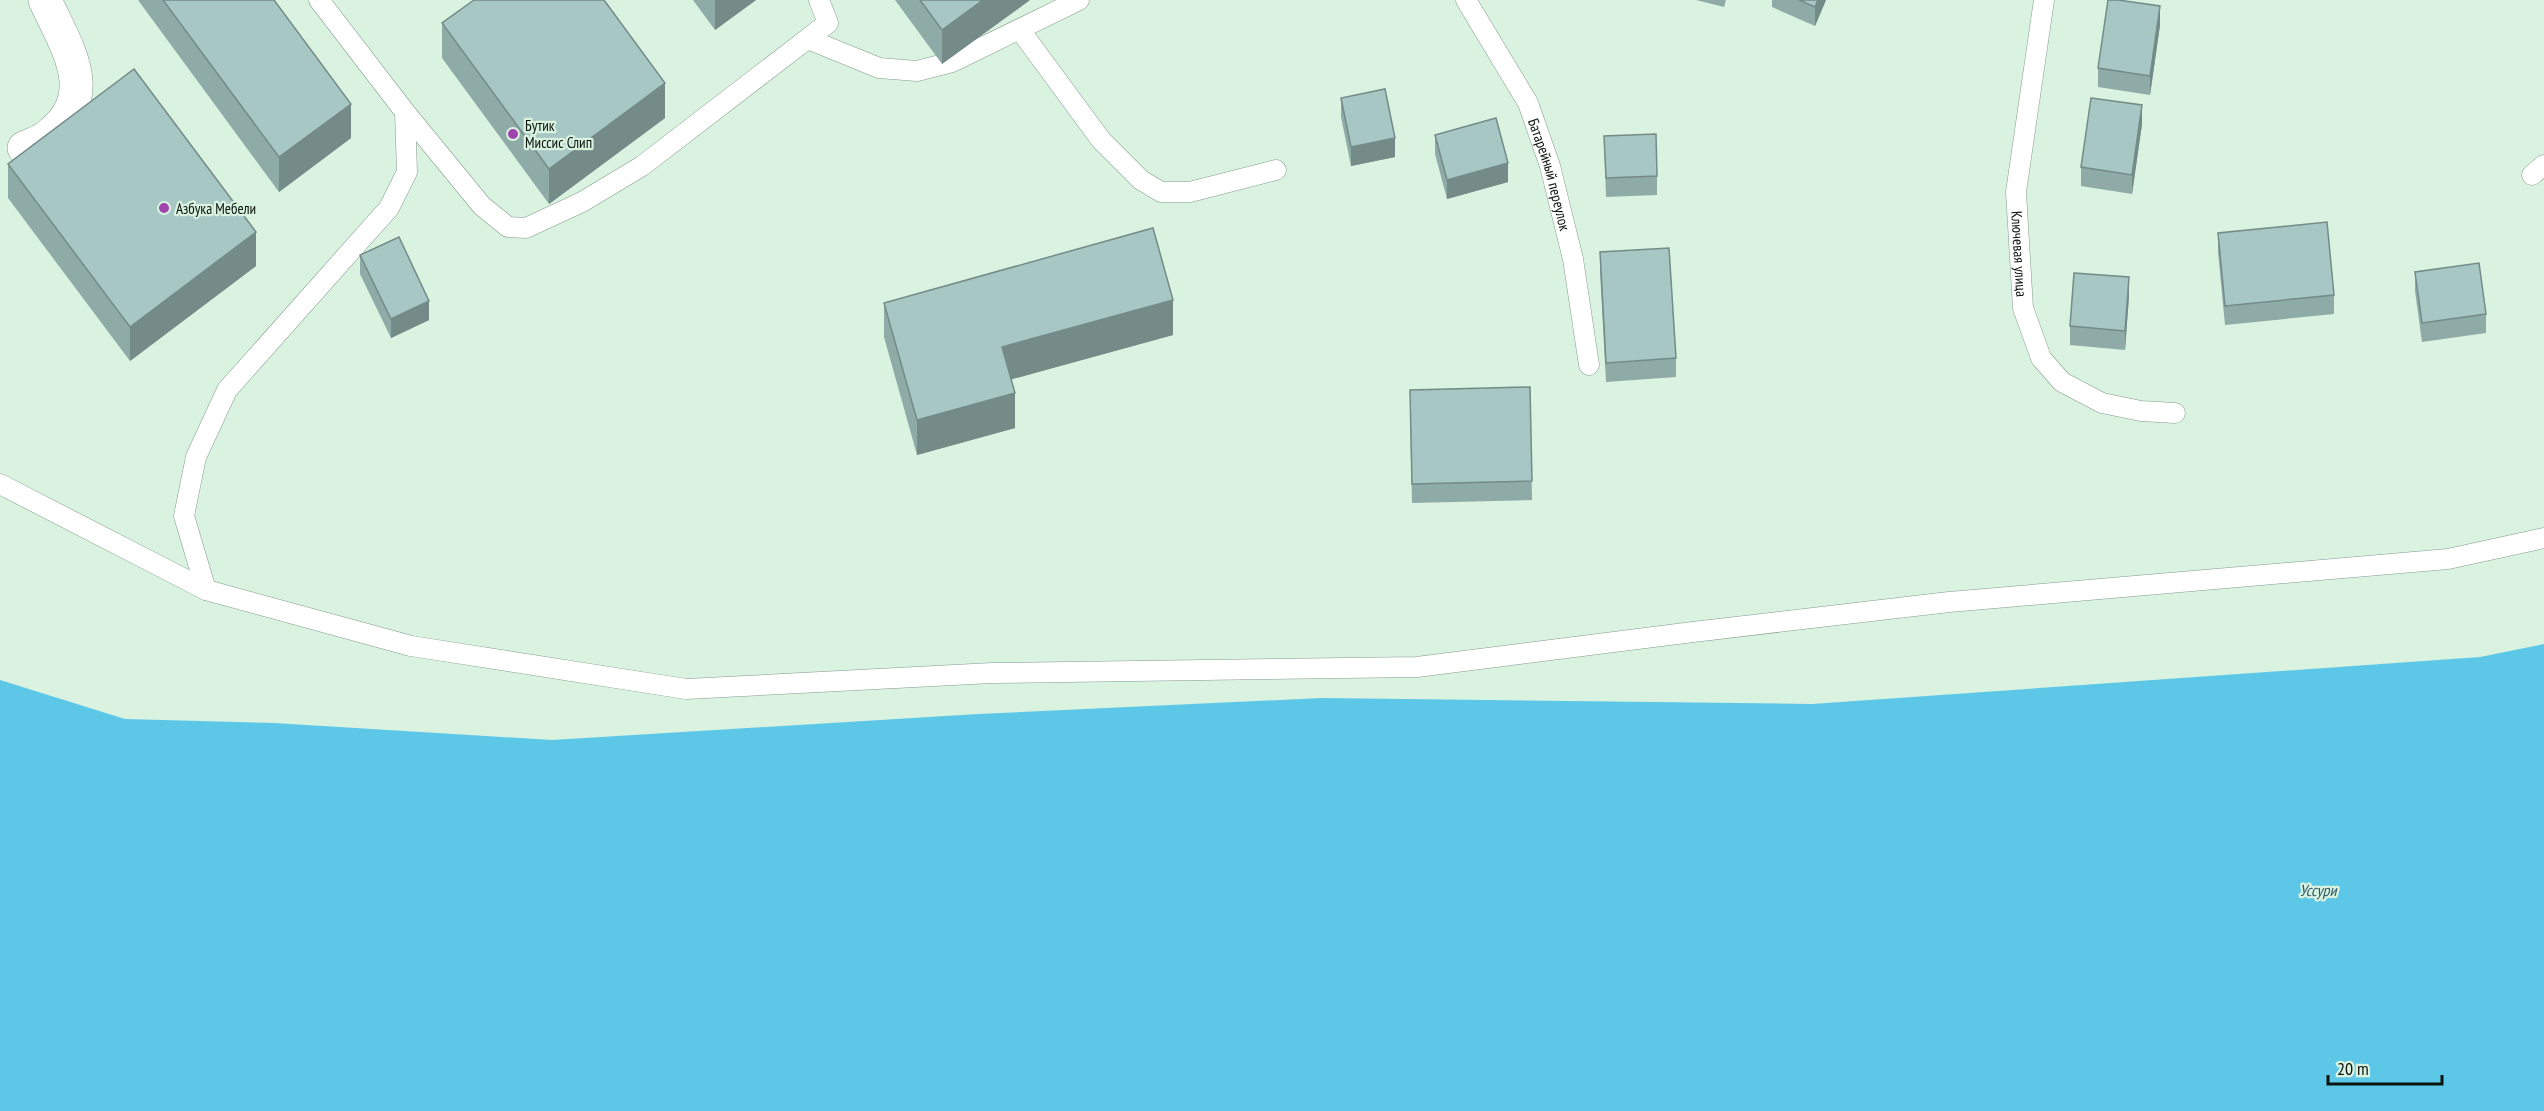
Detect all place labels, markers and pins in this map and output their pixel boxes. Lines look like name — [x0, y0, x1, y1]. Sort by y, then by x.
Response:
place label: Бутик Миссис Слип — [525, 116, 592, 152]
marker: Бутик Миссис Слип — [506, 127, 520, 141]
place label: Азбука Мебели — [176, 199, 256, 218]
marker: Азбука Мебели — [157, 201, 171, 215]

